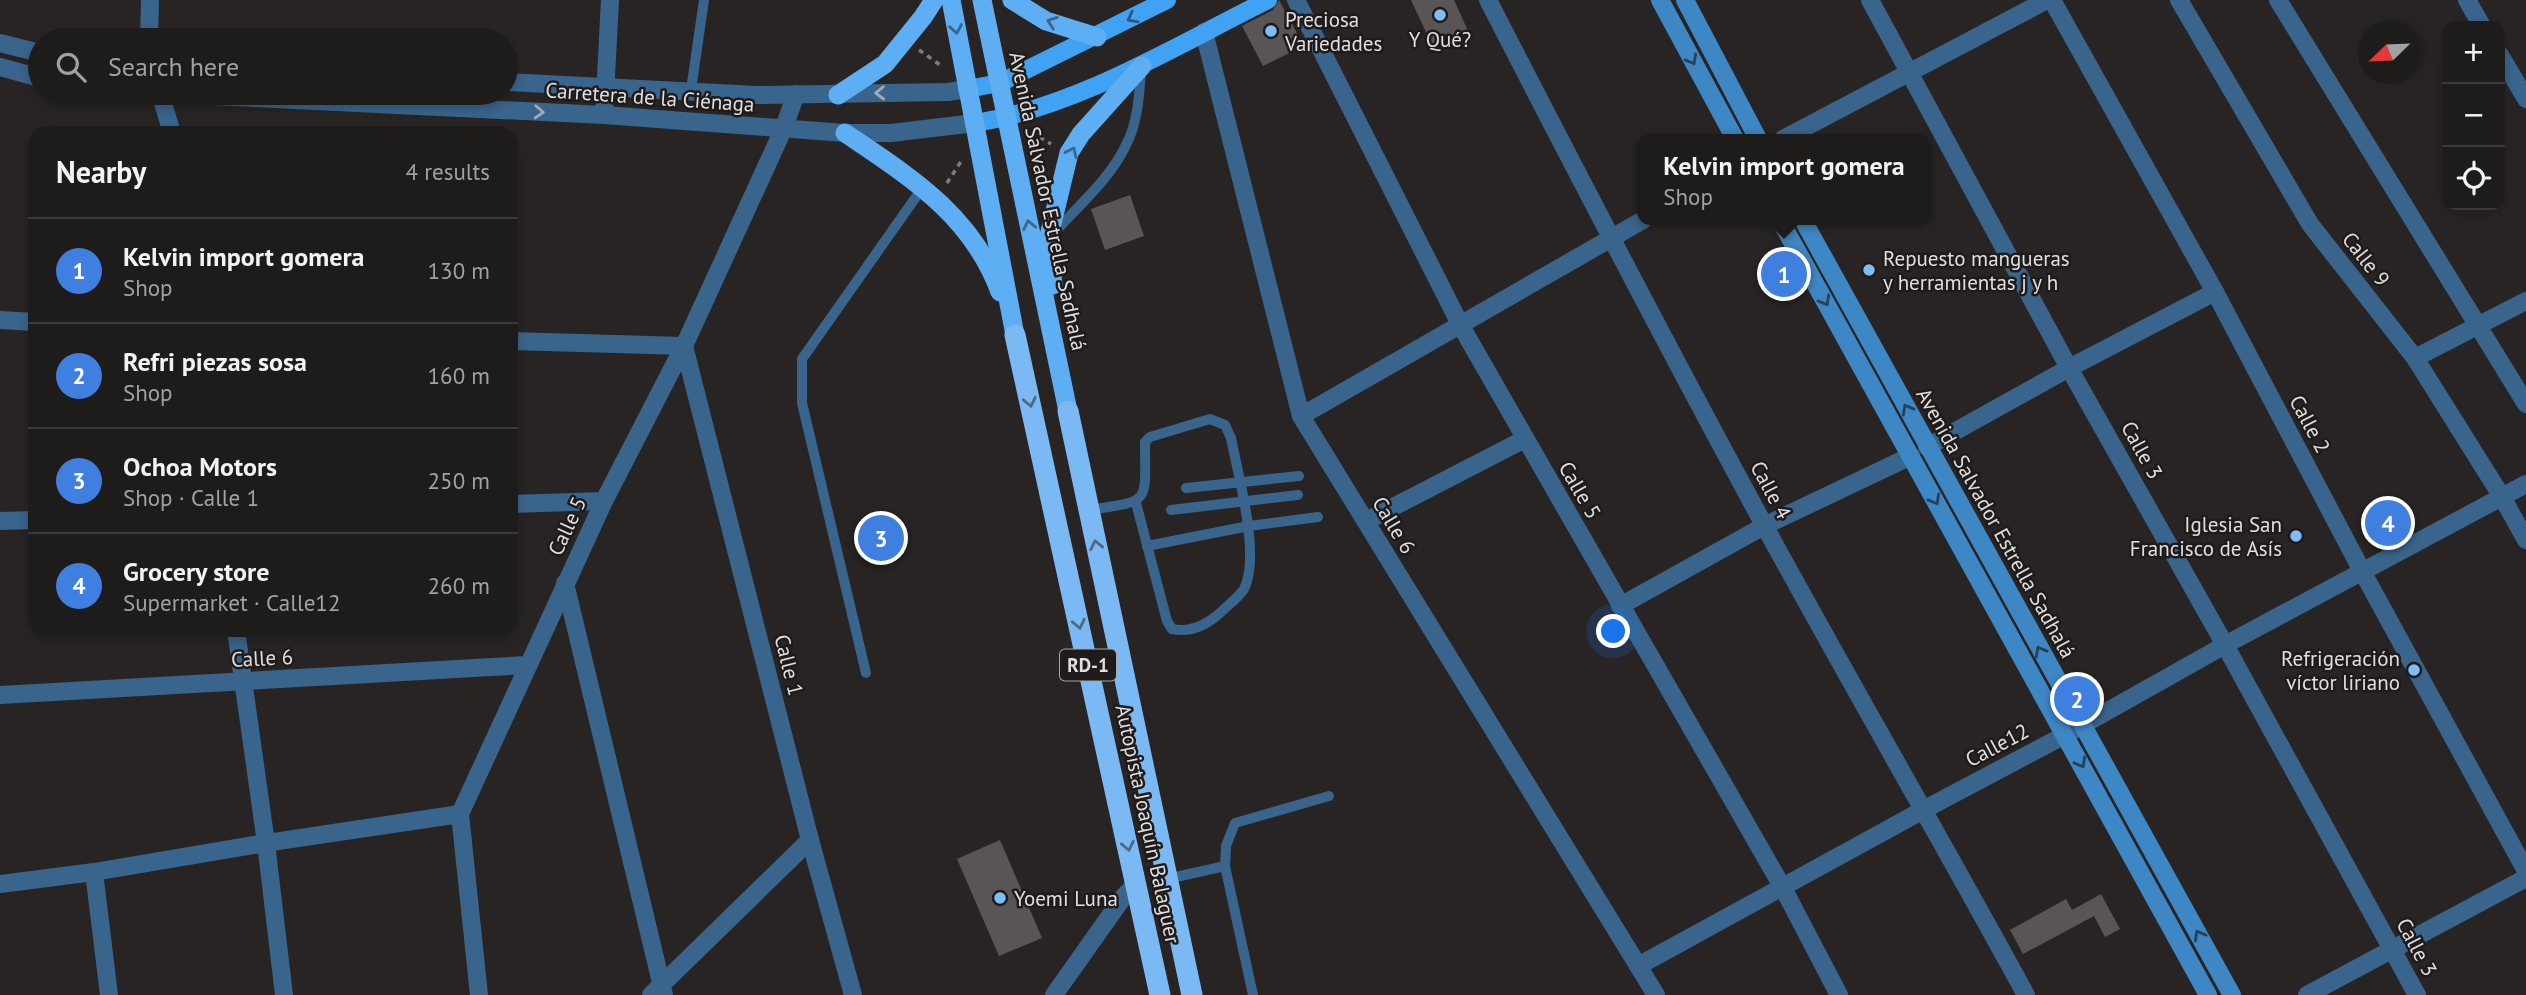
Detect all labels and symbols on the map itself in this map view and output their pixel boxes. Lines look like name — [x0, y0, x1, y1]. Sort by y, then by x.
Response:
place label: Preciosa Variedades — [1284, 6, 1382, 57]
marker: Y Qué? — [1432, 7, 1448, 23]
one-way arrow — [1127, 10, 1139, 24]
one-way arrow — [1047, 17, 1059, 31]
north arrow — [2358, 21, 2421, 84]
one-way arrow — [948, 23, 963, 35]
marker: Preciosa Variedades — [1263, 23, 1279, 39]
place label: Y Qué? — [1409, 26, 1471, 53]
street label: Avenida Salvador Estrella Sadhalá — [1003, 49, 1093, 353]
one-way arrow — [1684, 53, 1698, 65]
street label: Carretera de la Ciénaga — [545, 76, 755, 118]
one-way arrow — [875, 86, 886, 101]
one-way arrow — [534, 105, 545, 120]
one-way arrow — [1063, 147, 1077, 159]
one-way arrow — [1022, 219, 1037, 231]
street label: Calle 9 — [2336, 226, 2396, 292]
place label: Repuesto mangueras y herramientas j y h — [1883, 245, 2070, 296]
pin: 1 — [1761, 248, 1807, 300]
marker: Repuesto mangueras y herramientas j y h — [1861, 262, 1877, 278]
one-way arrow — [1817, 294, 1830, 306]
street label: Avenida Salvador Estrella Sadhalá — [1910, 383, 2082, 663]
street label: Calle 2 — [2284, 390, 2336, 458]
one-way arrow — [1022, 396, 1036, 408]
one-way arrow — [1902, 404, 1915, 416]
street label: Calle 3 — [2115, 416, 2169, 484]
street label: Calle 5 — [1553, 456, 1607, 524]
street label: Calle 4 — [1745, 456, 1797, 524]
street label: Calle 6 — [1366, 491, 1422, 559]
street label: Calle 5 — [542, 492, 592, 560]
one-way arrow — [1927, 493, 1940, 505]
pin: 4 — [2365, 497, 2411, 549]
place label: Iglesia San Francisco de Asís — [2130, 511, 2282, 562]
pin: 3 — [858, 512, 904, 564]
marker: Iglesia San Francisco de Asís — [2288, 528, 2304, 544]
one-way arrow — [1090, 539, 1105, 551]
your location — [1596, 614, 1630, 648]
one-way arrow — [1071, 618, 1085, 630]
street label: Calle 1 — [768, 632, 810, 698]
street label: Calle 6 — [230, 643, 294, 673]
place label: Refrigeración víctor liriano — [2281, 645, 2400, 696]
one-way arrow — [2035, 646, 2048, 658]
road number: RD-1 — [1060, 650, 1116, 680]
marker: Refrigeración víctor liriano — [2406, 662, 2422, 678]
pin: 2 — [2054, 673, 2100, 725]
street label: Autopista Joaquín Balaguer — [1109, 702, 1187, 946]
street label: Calle12 — [1961, 717, 2033, 773]
one-way arrow — [2072, 756, 2086, 769]
one-way arrow — [1119, 840, 1134, 852]
place label: Yoemi Luna — [1014, 885, 1118, 912]
marker: Yoemi Luna — [992, 890, 1008, 906]
street label: Calle 3 — [2391, 913, 2443, 981]
one-way arrow — [2194, 930, 2207, 943]

